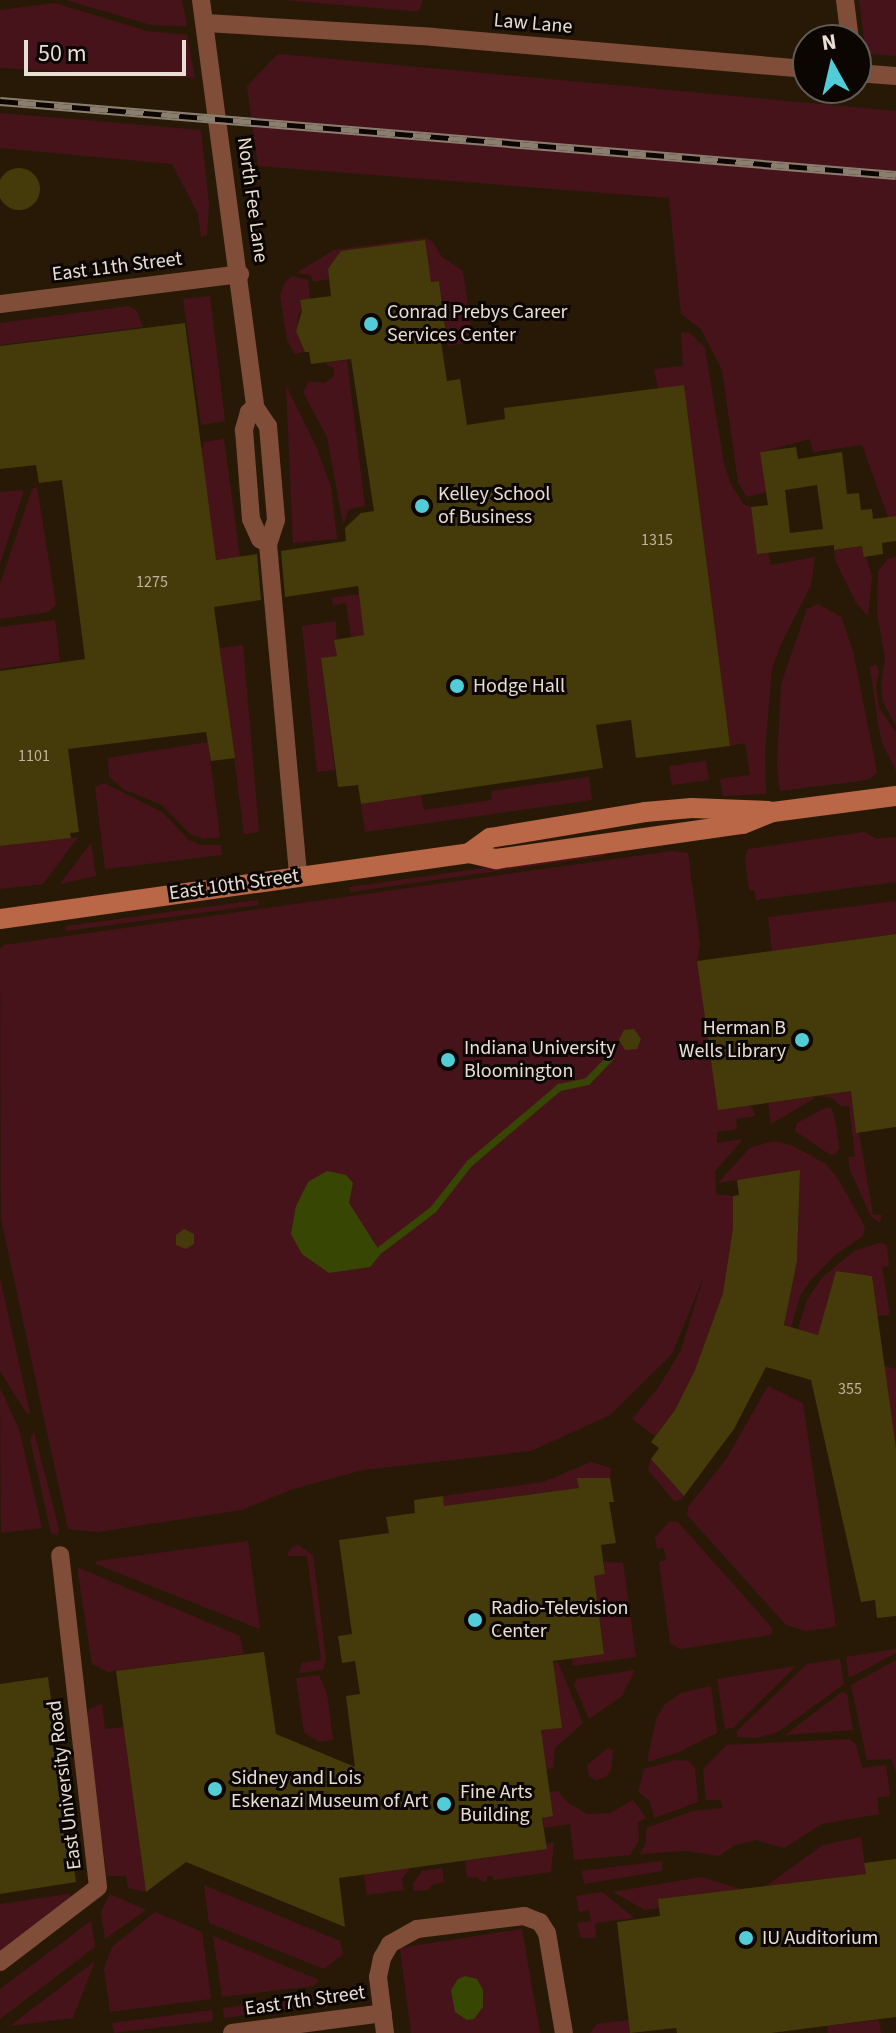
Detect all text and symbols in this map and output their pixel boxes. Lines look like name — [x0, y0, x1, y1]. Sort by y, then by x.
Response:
street label: Law Lane — [493, 9, 573, 39]
scale bar — [28, 24, 190, 74]
north arrow — [792, 24, 872, 104]
text: N — [819, 25, 838, 59]
text: 50 m — [38, 36, 87, 71]
street label: North Fee Lane — [231, 136, 273, 264]
street label: East 11th Street — [51, 247, 183, 287]
place label: Conrad Prebys Career Services Center — [387, 300, 568, 347]
marker: Conrad Prebys Career Services Center — [362, 315, 380, 333]
place label: Kelley School of Business — [438, 482, 550, 529]
marker: Kelley School of Business — [413, 497, 431, 515]
house number: 1315 — [641, 530, 673, 550]
house number: 1275 — [136, 572, 168, 592]
place label: Hodge Hall — [473, 674, 565, 698]
marker: Hodge Hall — [448, 677, 466, 695]
house number: 1101 — [18, 746, 50, 766]
street label: East 10th Street — [167, 864, 301, 906]
place label: Herman B Wells Library — [679, 1016, 786, 1063]
marker: Herman B Wells Library — [793, 1031, 811, 1049]
place label: Indiana University Bloomington — [464, 1036, 616, 1083]
marker: Indiana University Bloomington — [439, 1051, 457, 1069]
house number: 355 — [838, 1379, 862, 1399]
place label: Radio-Television Center — [491, 1596, 628, 1643]
marker: Radio-Television Center — [466, 1611, 484, 1629]
street label: East University Road — [43, 1699, 87, 1871]
place label: Sidney and Lois Eskenazi Museum of Art — [231, 1766, 428, 1813]
marker: Sidney and Lois Eskenazi Museum of Art — [206, 1780, 224, 1798]
place label: Fine Arts Building — [460, 1780, 532, 1827]
marker: Fine Arts Building — [435, 1795, 453, 1813]
place label: IU Auditorium — [762, 1926, 878, 1950]
marker: IU Auditorium — [737, 1929, 755, 1947]
street label: East 7th Street — [243, 1981, 367, 2021]

